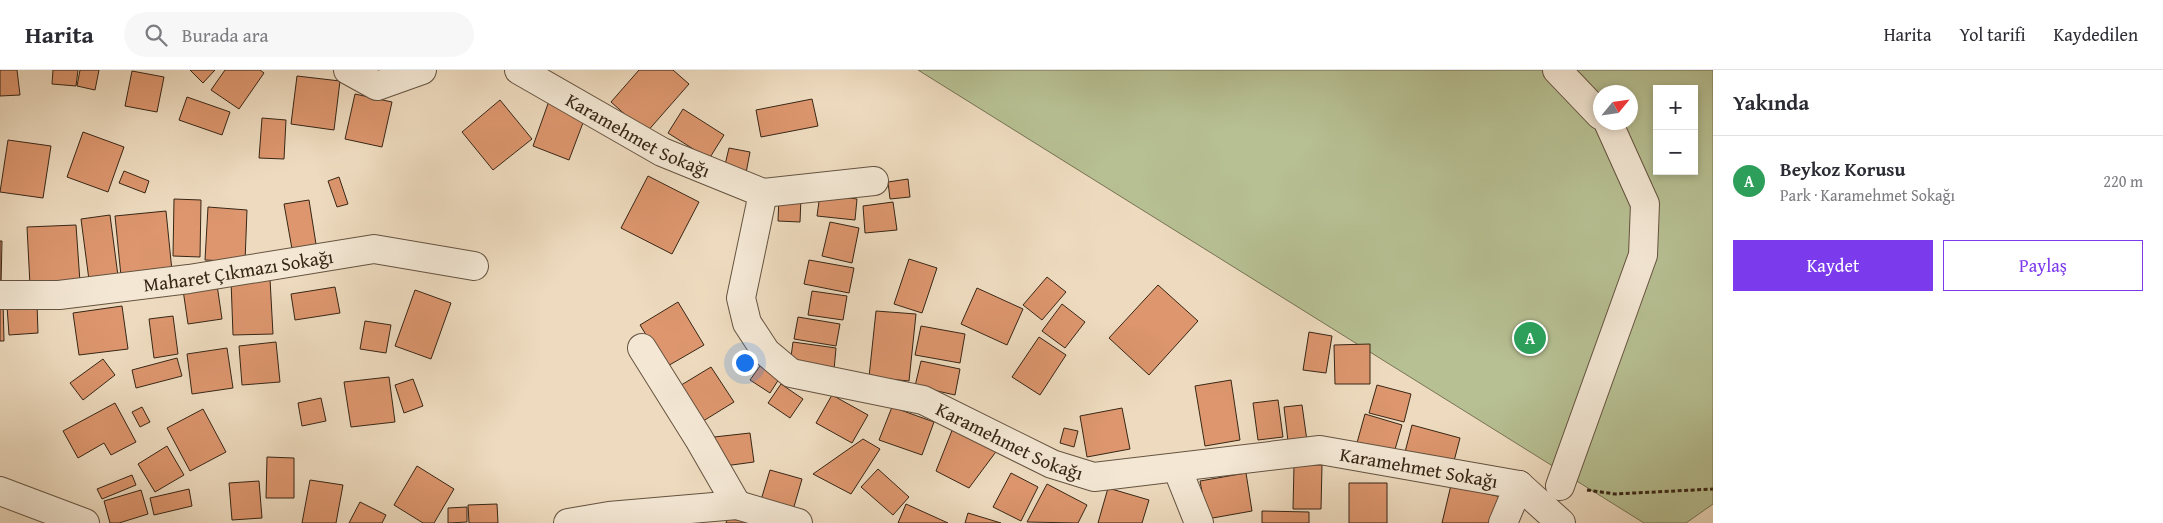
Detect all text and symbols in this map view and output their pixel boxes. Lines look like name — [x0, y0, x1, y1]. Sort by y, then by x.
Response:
search box — [124, 12, 474, 57]
text: Harita — [25, 17, 94, 52]
icon: search — [142, 21, 170, 49]
text: Burada ara — [182, 21, 268, 49]
text: Harita — [1884, 21, 1931, 48]
text: Yol tarifi — [1959, 21, 2026, 48]
text: Kaydedilen — [2054, 21, 2138, 48]
north arrow — [1593, 85, 1638, 130]
map controls — [1653, 85, 1698, 175]
button: + — [1653, 85, 1698, 130]
street label: Karamehmet Sokağı — [561, 86, 715, 184]
text: Yakında — [1733, 87, 1809, 118]
button: − — [1653, 130, 1698, 175]
text: Beykoz Korusu — [1780, 155, 1905, 183]
text: A — [1744, 169, 1754, 193]
text: 220 m — [2103, 169, 2143, 193]
text: Park · Karamehmet Sokağı — [1780, 183, 1955, 207]
button: Kaydet — [1733, 240, 1933, 291]
button: Paylaş — [1943, 240, 2143, 291]
street label: Maharet Çıkmazı Sokağı — [142, 242, 335, 298]
pin: A — [1514, 319, 1546, 357]
your location — [732, 350, 758, 376]
street label: Karamehmet Sokağı — [931, 395, 1087, 487]
street label: Karamehmet Sokağı — [1338, 440, 1500, 495]

